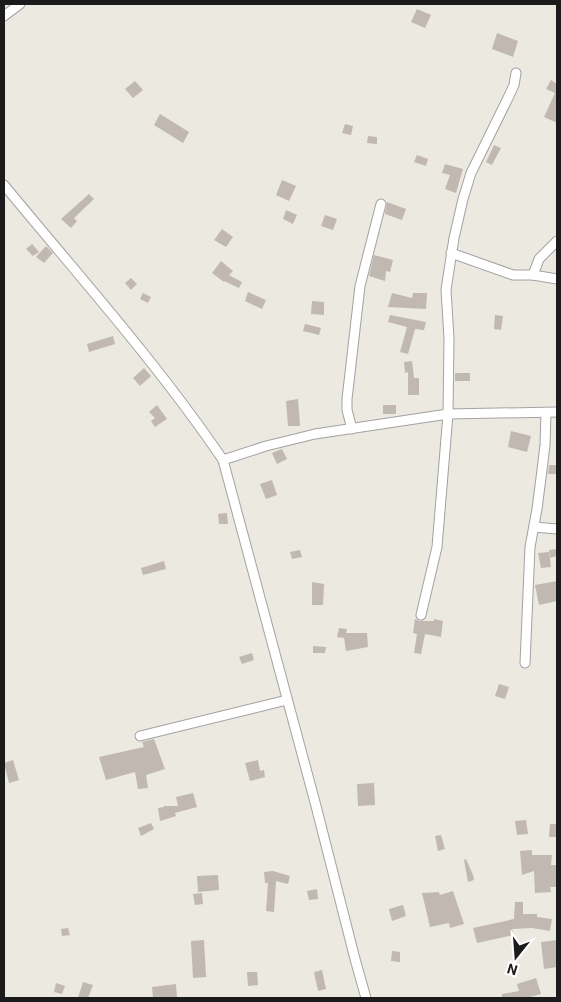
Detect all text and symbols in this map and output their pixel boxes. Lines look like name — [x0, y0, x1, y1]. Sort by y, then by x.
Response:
north arrow — [491, 932, 541, 982]
text: N — [505, 960, 519, 979]

